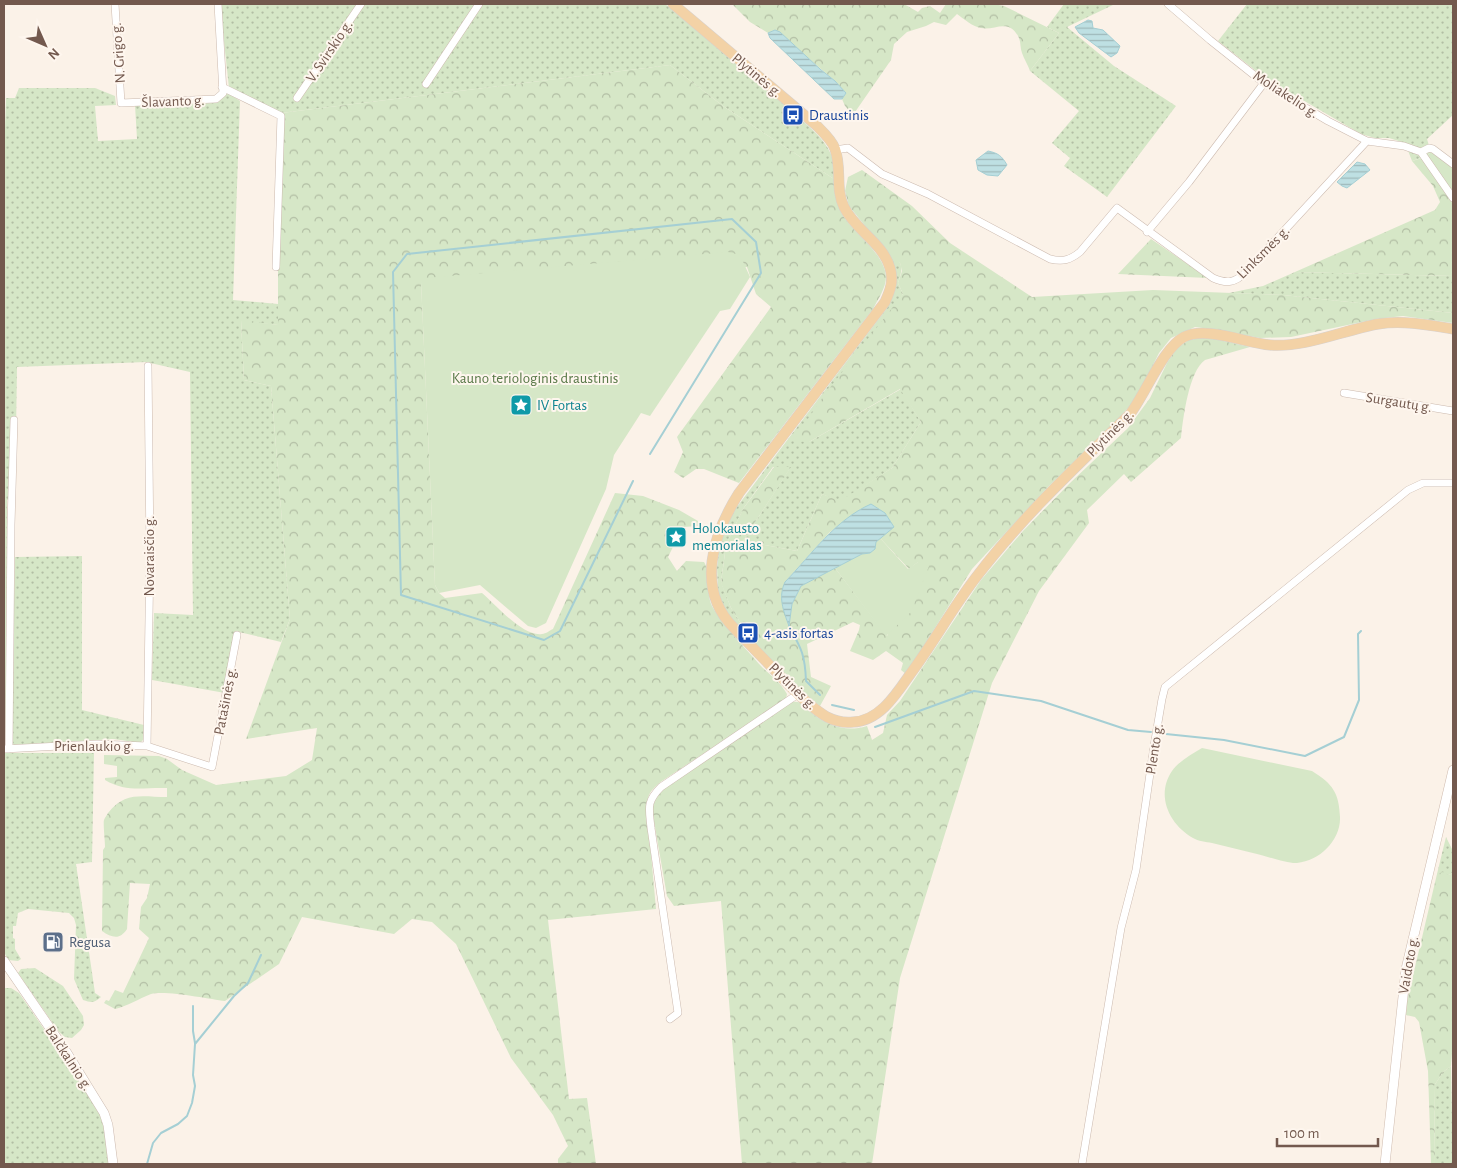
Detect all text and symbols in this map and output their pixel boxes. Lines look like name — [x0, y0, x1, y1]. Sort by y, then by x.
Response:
street label: V. Svirskio g. — [303, 18, 356, 85]
north arrow — [20, 20, 70, 70]
street label: N. Grigo g. — [109, 22, 128, 84]
text: N — [45, 45, 62, 62]
street label: Plytinės g. — [729, 50, 784, 100]
street label: Moliakelio g. — [1250, 68, 1321, 121]
street label: Šlavanto g. — [141, 92, 205, 110]
bus stop icon: Draustinis — [781, 103, 805, 127]
place label: Draustinis — [809, 108, 869, 123]
street label: Linksmės g. — [1234, 223, 1293, 282]
park label: Kauno teriologinis draustinis — [452, 371, 618, 386]
street label: Surgautų g. — [1365, 390, 1433, 415]
place icon: IV Fortas — [509, 393, 533, 417]
place label: IV Fortas — [537, 398, 587, 413]
street label: Plytinės g. — [1084, 407, 1137, 460]
street label: Novaraisčio g. — [142, 516, 157, 596]
place label: Holokausto memorialas — [692, 521, 762, 553]
place icon: Holokausto memorialas — [664, 525, 688, 549]
bus stop icon: 4-asis fortas — [736, 621, 760, 645]
place label: 4-asis fortas — [764, 626, 834, 641]
street label: Plytinės g. — [766, 660, 819, 713]
street label: Patašinės g. — [212, 666, 239, 736]
street label: Plento g. — [1143, 723, 1166, 776]
street label: Prienlaukio g. — [54, 739, 134, 754]
fuel station icon: Regusa — [41, 930, 65, 954]
place label: Regusa — [69, 935, 111, 950]
street label: Vaidoto g. — [1396, 935, 1421, 995]
street label: Balčkalnio g. — [42, 1023, 95, 1093]
scale bar — [1277, 1116, 1378, 1148]
text: 100 m — [1284, 1126, 1319, 1141]

